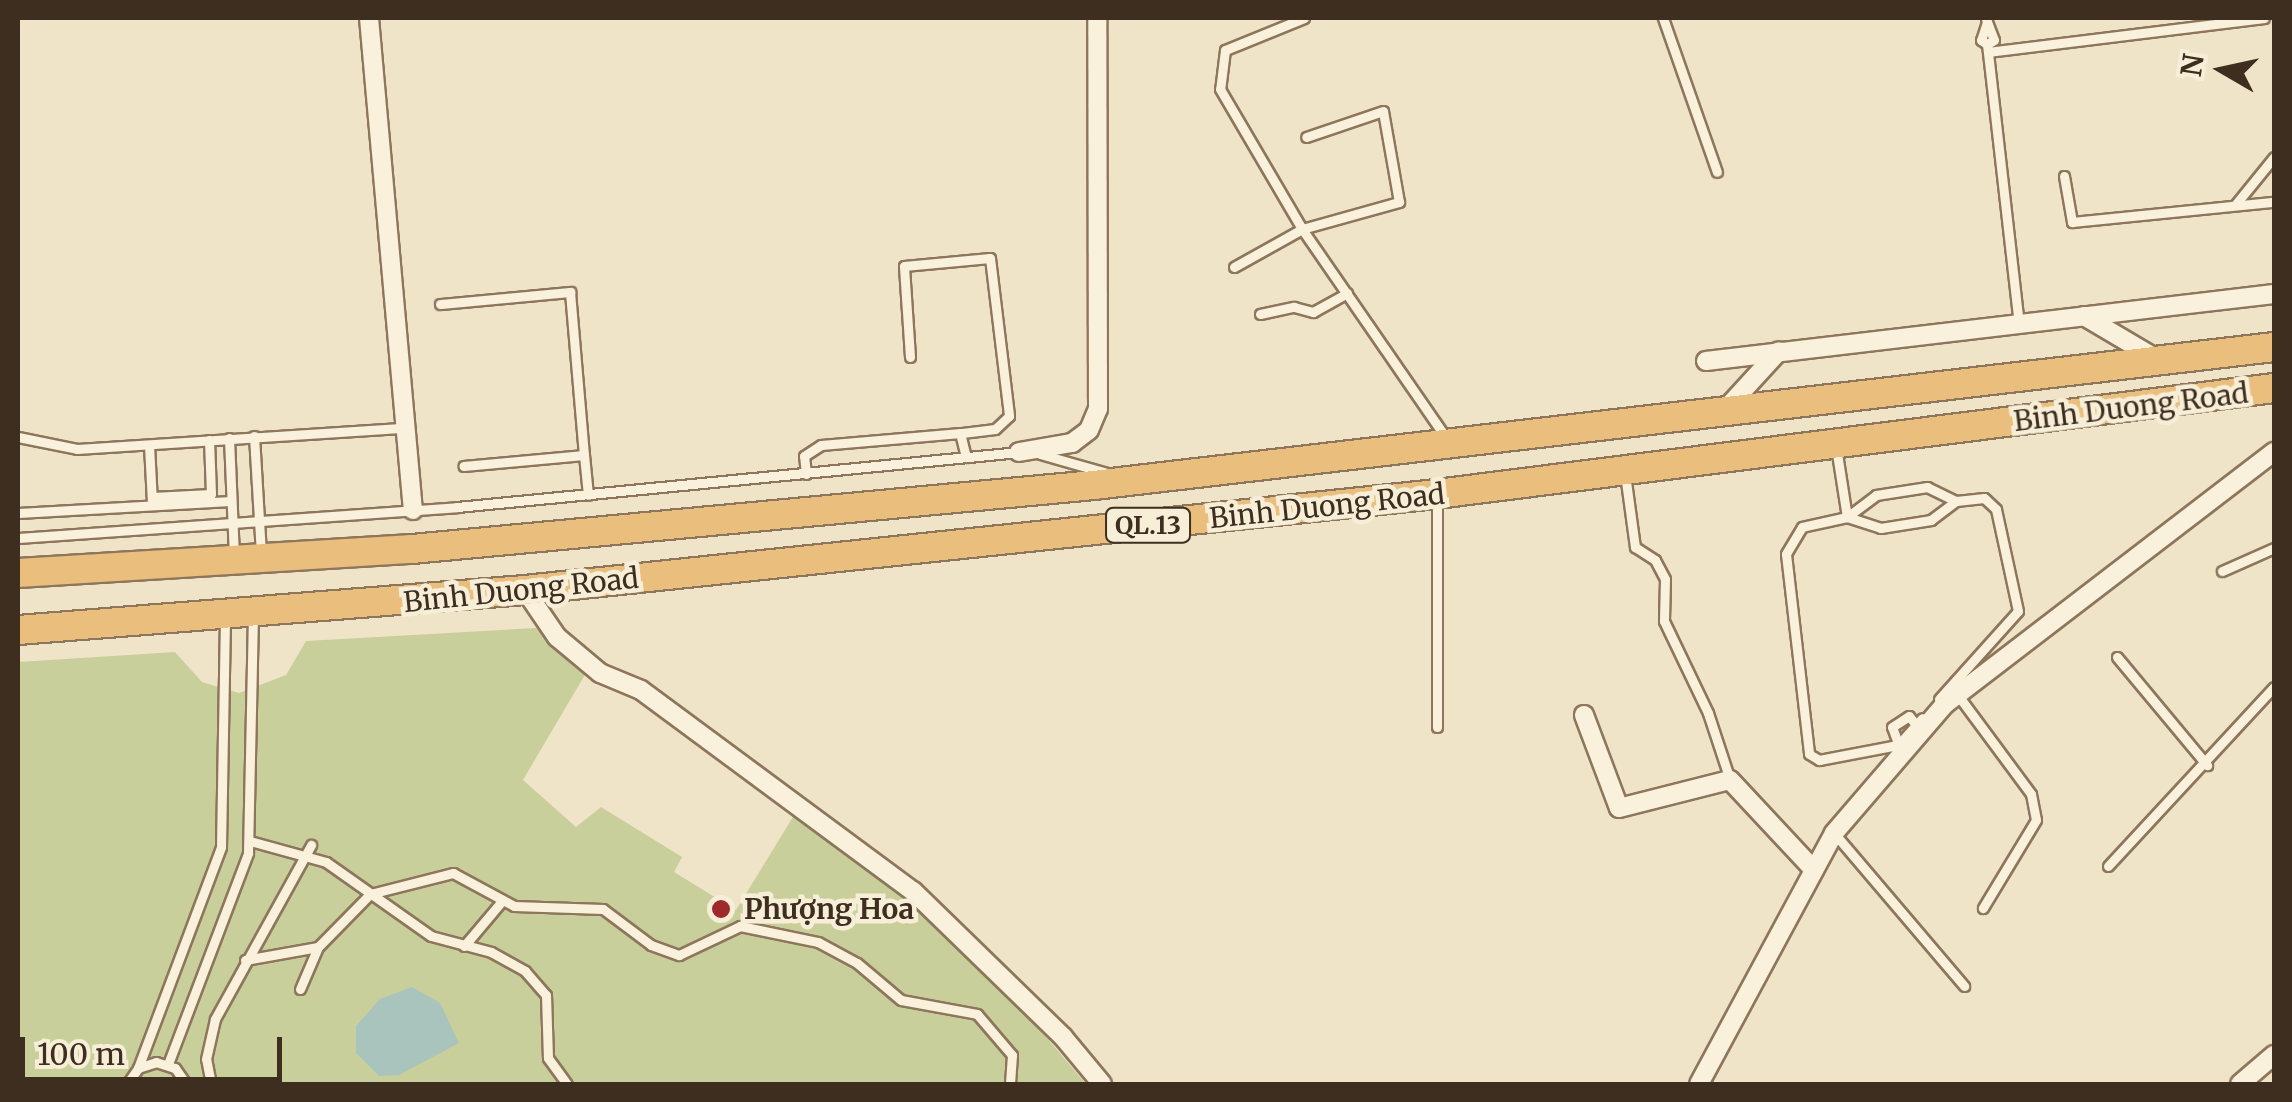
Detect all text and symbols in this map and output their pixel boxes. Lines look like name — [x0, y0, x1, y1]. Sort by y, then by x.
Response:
north arrow — [2172, 20, 2272, 120]
text: N — [2173, 52, 2212, 79]
street label: Binh Duong Road — [2012, 376, 2250, 438]
street label: Binh Duong Road — [1208, 477, 1446, 535]
road number: QL.13 — [1103, 505, 1193, 545]
street label: Binh Duong Road — [402, 561, 640, 619]
place label: Phượng Hoa — [744, 892, 914, 926]
marker: Phượng Hoa — [708, 896, 734, 922]
scale bar — [25, 1017, 288, 1079]
text: 100 m — [37, 1035, 125, 1073]

